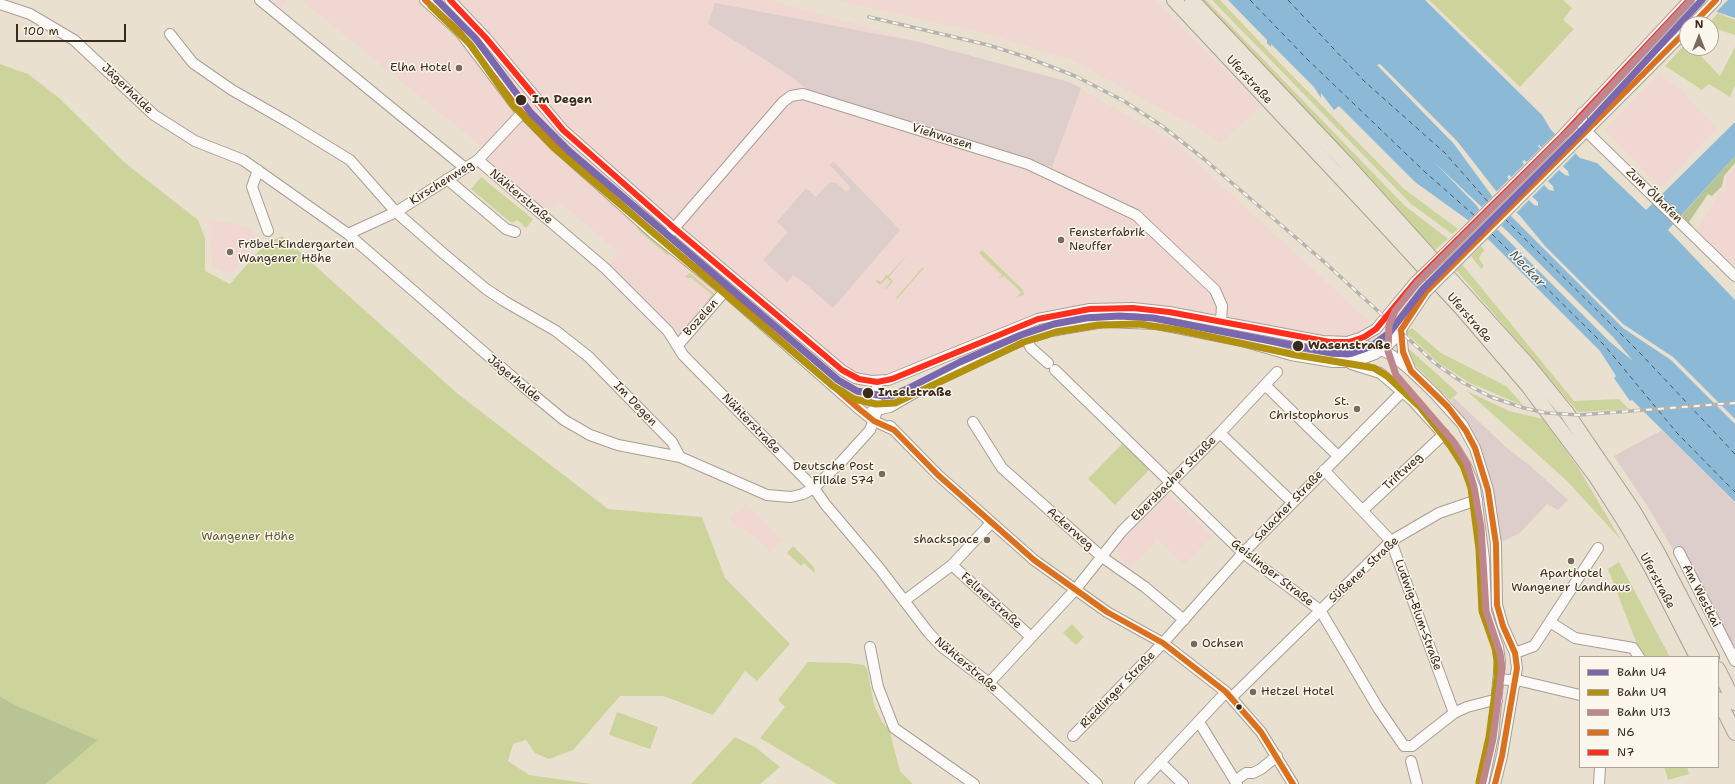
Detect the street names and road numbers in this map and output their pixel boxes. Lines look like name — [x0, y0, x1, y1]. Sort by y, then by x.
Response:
street label: Uferstraße — [1223, 53, 1275, 107]
street label: Jägerhalde — [98, 61, 156, 117]
street label: Viehwasen — [910, 121, 974, 153]
street label: Kirschenweg — [407, 158, 477, 208]
street label: Zum Ölhafen — [1623, 165, 1685, 227]
street label: Nähterstraße — [486, 166, 556, 228]
street label: Uferstraße — [1443, 290, 1495, 346]
street label: Bozelen — [681, 296, 721, 340]
street label: Jägerhalde — [484, 352, 544, 406]
street label: Im Degen — [610, 379, 660, 429]
street label: Nähterstraße — [719, 391, 783, 457]
street label: Ebersbacher Straße — [1128, 433, 1220, 525]
street label: Triftweg — [1380, 450, 1426, 494]
street label: Salacher Straße — [1251, 468, 1327, 544]
street label: Ackerweg — [1044, 505, 1096, 553]
street label: Süßener Straße — [1326, 534, 1402, 606]
street label: Geislinger Straße — [1228, 536, 1316, 610]
street label: Uferstraße — [1636, 551, 1678, 611]
street label: Ludwig-Blum-Straße — [1391, 557, 1445, 673]
street label: Am Westkai — [1679, 562, 1723, 630]
street label: Fellnerstraße — [958, 570, 1024, 632]
street label: Nähterstraße — [931, 634, 1001, 696]
street label: Riedlinger Straße — [1077, 648, 1159, 732]

